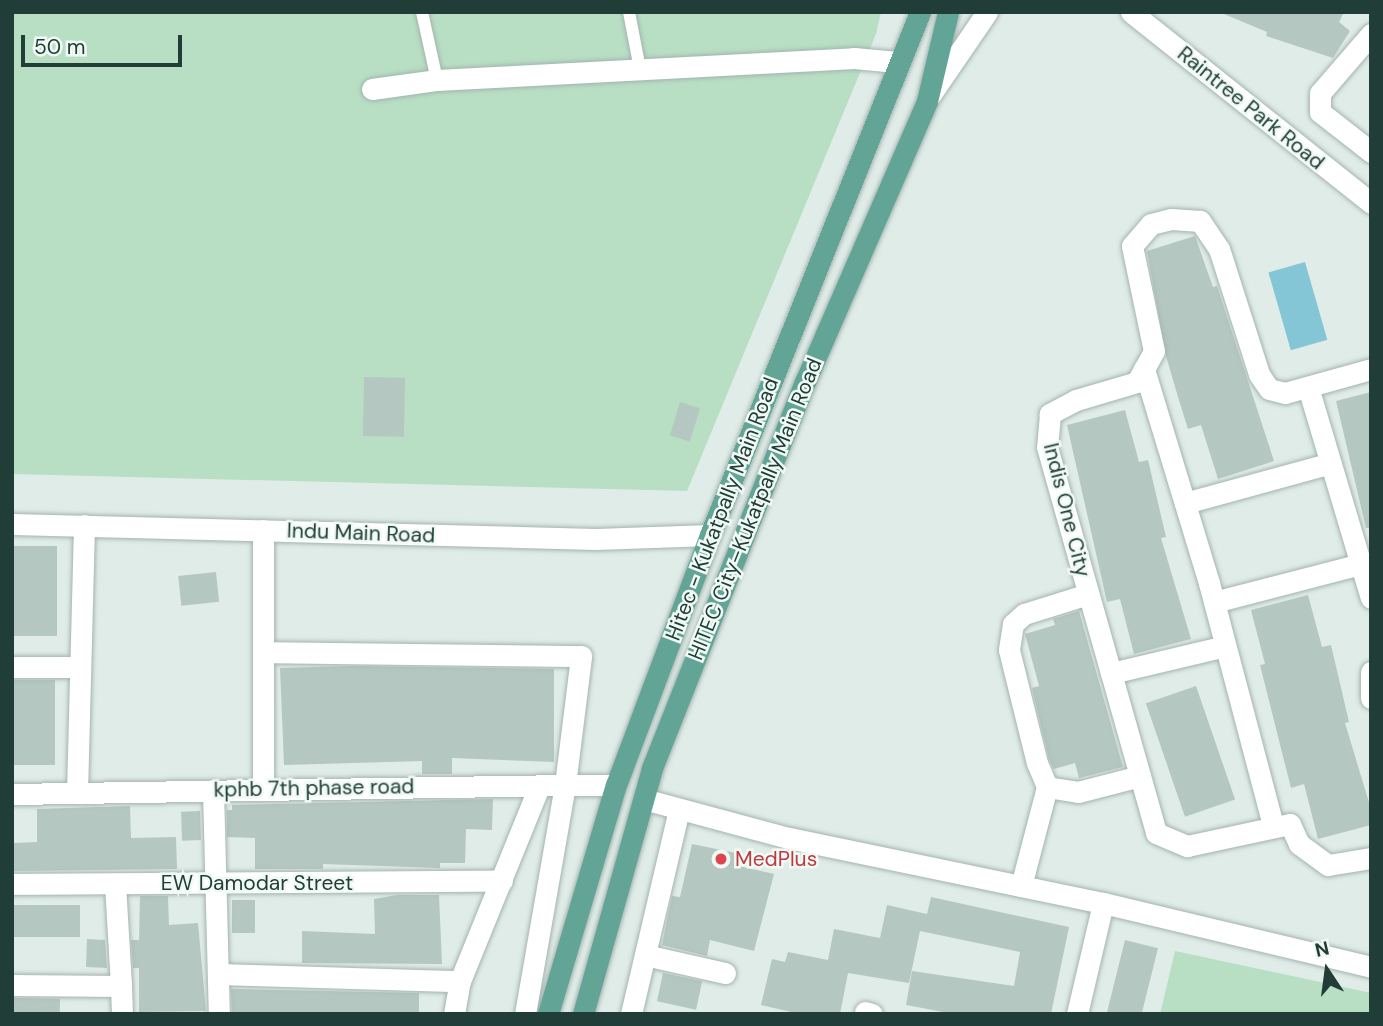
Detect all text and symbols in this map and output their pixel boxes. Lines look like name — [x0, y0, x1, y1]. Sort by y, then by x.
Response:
scale bar — [24, 21, 186, 65]
text: 50 m — [34, 33, 85, 61]
street label: Raintree Park Road — [1172, 41, 1330, 175]
street label: HITEC City–Kukatpally Main Road — [683, 354, 827, 664]
street label: Hitec - Kukatpally Main Road — [660, 374, 784, 644]
street label: Indis One City — [1038, 440, 1096, 580]
street label: Indu Main Road — [286, 518, 436, 548]
street label: kphb 7th phase road — [213, 774, 415, 802]
place label: MedPlus — [735, 846, 817, 872]
marker: MedPlus — [713, 851, 729, 867]
street label: EW Damodar Street — [161, 870, 353, 896]
north arrow — [1292, 935, 1362, 1005]
text: N — [1313, 935, 1332, 963]

